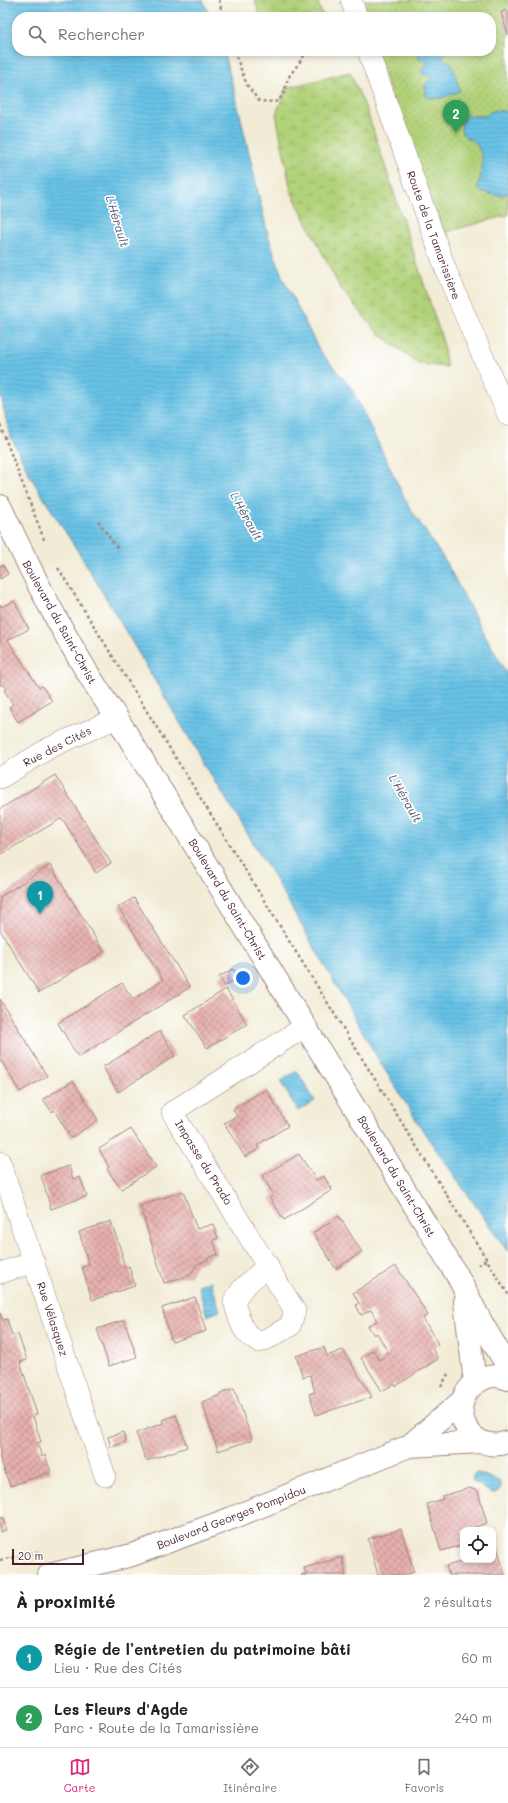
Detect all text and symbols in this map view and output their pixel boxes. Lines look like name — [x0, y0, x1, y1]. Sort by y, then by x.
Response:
search box — [12, 12, 496, 56]
icon: search — [26, 23, 48, 45]
text: Rechercher — [58, 24, 145, 44]
pin: 2 — [443, 100, 469, 133]
street label: Route de la Tamarissière — [404, 169, 464, 302]
water label: L'Hérault — [103, 193, 133, 249]
water label: L'Hérault — [227, 489, 267, 543]
street label: Boulevard du Saint-Christ — [20, 557, 100, 687]
street label: Rue des Cités — [20, 722, 94, 770]
water label: L'Hérault — [386, 771, 426, 825]
street label: Boulevard du Saint-Christ — [186, 835, 270, 963]
pin: 1 — [27, 881, 53, 914]
your location — [233, 968, 253, 988]
street label: Boulevard du Saint-Christ — [355, 1112, 439, 1240]
street label: Impasse du Prado — [172, 1117, 236, 1208]
street label: Rue Vélasquez — [34, 1280, 72, 1358]
street label: Boulevard Georges Pompidou — [154, 1482, 308, 1552]
map controls — [460, 1527, 496, 1563]
button: locate — [460, 1527, 496, 1563]
scale bar — [12, 1547, 84, 1566]
text: 20 m — [18, 1548, 43, 1563]
text: À proximité — [16, 1590, 115, 1612]
text: 2 résultats — [423, 1593, 492, 1610]
text: Régie de l’entretien du patrimoine bâti — [54, 1639, 351, 1659]
text: 1 — [26, 1649, 32, 1666]
text: 60 m — [462, 1649, 492, 1666]
text: Lieu · Rue des Cités — [54, 1659, 182, 1676]
text: Les Fleurs d'Agde — [54, 1699, 188, 1719]
text: 2 — [25, 1709, 33, 1726]
text: 240 m — [455, 1709, 492, 1726]
text: Parc · Route de la Tamarissière — [54, 1719, 259, 1736]
tab: Carte — [64, 1756, 96, 1795]
tab: Itinéraire — [223, 1756, 277, 1795]
tab: Favoris — [405, 1756, 444, 1795]

